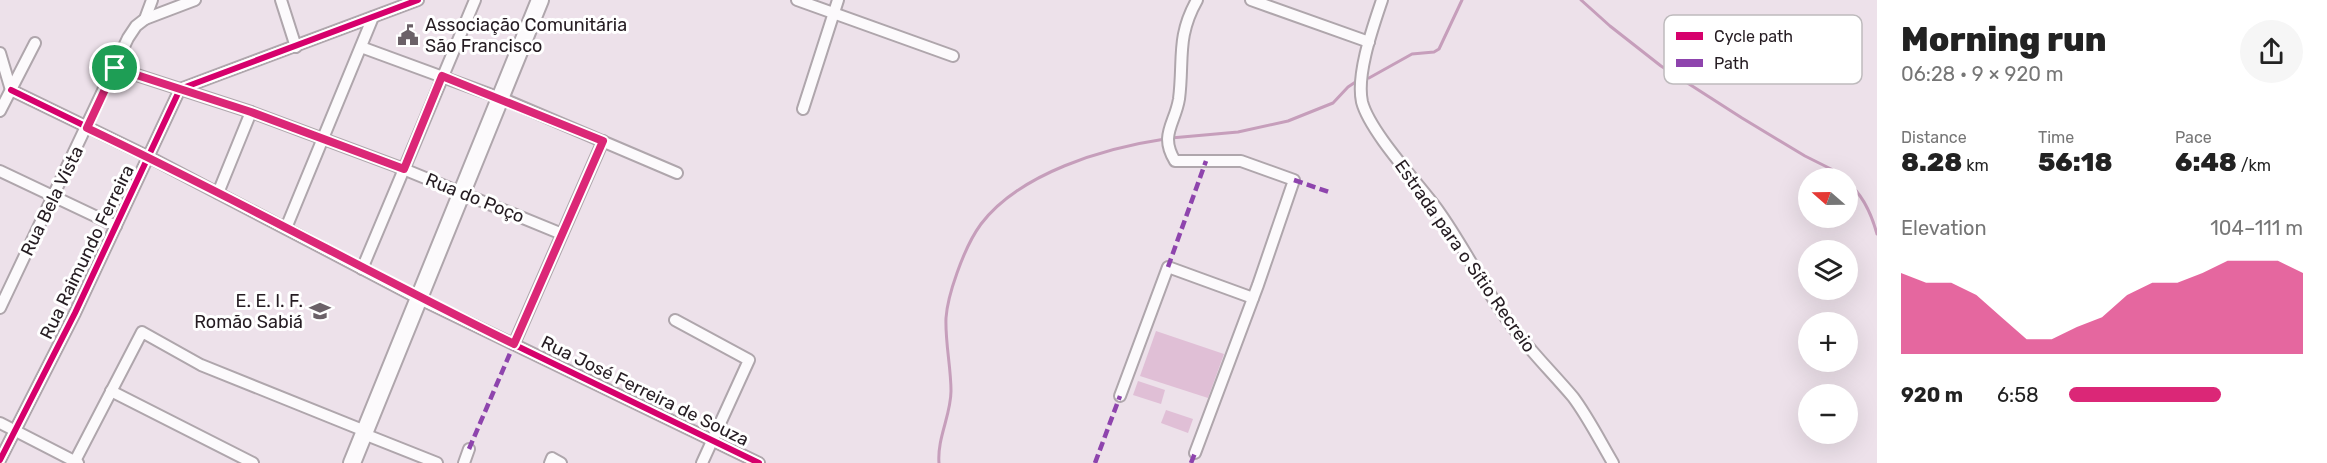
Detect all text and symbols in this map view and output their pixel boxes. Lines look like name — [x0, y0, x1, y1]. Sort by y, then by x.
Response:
place label: Associação Comunitária São Francisco — [425, 14, 627, 57]
legend — [1664, 15, 1862, 84]
text: Morning run — [1901, 20, 2106, 59]
button: share — [2240, 20, 2303, 83]
public building icon: Associação Comunitária São Francisco — [396, 23, 420, 47]
text: Cycle path — [1714, 27, 1793, 46]
pin — [89, 42, 140, 93]
icon: arrive — [98, 51, 131, 84]
text: Path — [1714, 54, 1749, 73]
text: 06:28 · 9 × 920 m — [1901, 62, 2064, 86]
text: Distance — [1901, 128, 1967, 147]
text: Time — [2038, 128, 2074, 147]
text: Pace — [2175, 128, 2212, 147]
street label: Rua Bela Vista — [16, 142, 88, 260]
text: 8.28 — [1901, 147, 1962, 178]
text: 56:18 — [2038, 147, 2113, 178]
text: 6:48 — [2175, 147, 2237, 178]
street label: Estrada para o Sítio Recreio — [1390, 155, 1540, 357]
text: km — [1962, 156, 1989, 175]
text: /km — [2237, 156, 2271, 175]
street label: Rua Raimundo Ferreira — [35, 161, 139, 343]
street label: Rua do Poço — [422, 168, 528, 228]
north arrow — [1798, 168, 1858, 228]
map controls — [1798, 168, 1858, 444]
text: Elevation — [1901, 216, 1987, 240]
text: 104–111 m — [2210, 216, 2303, 240]
button: layers — [1798, 240, 1858, 300]
place label: E. E. I. F. Romão Sabiá — [194, 290, 303, 333]
school or university icon: E. E. I. F. Romão Sabiá — [308, 299, 332, 323]
button: + — [1798, 312, 1858, 372]
street label: Rua José Ferreira de Souza — [538, 331, 752, 451]
text: 920 m — [1901, 383, 1963, 407]
text: 6:58 — [1997, 383, 2039, 407]
button: − — [1798, 384, 1858, 444]

